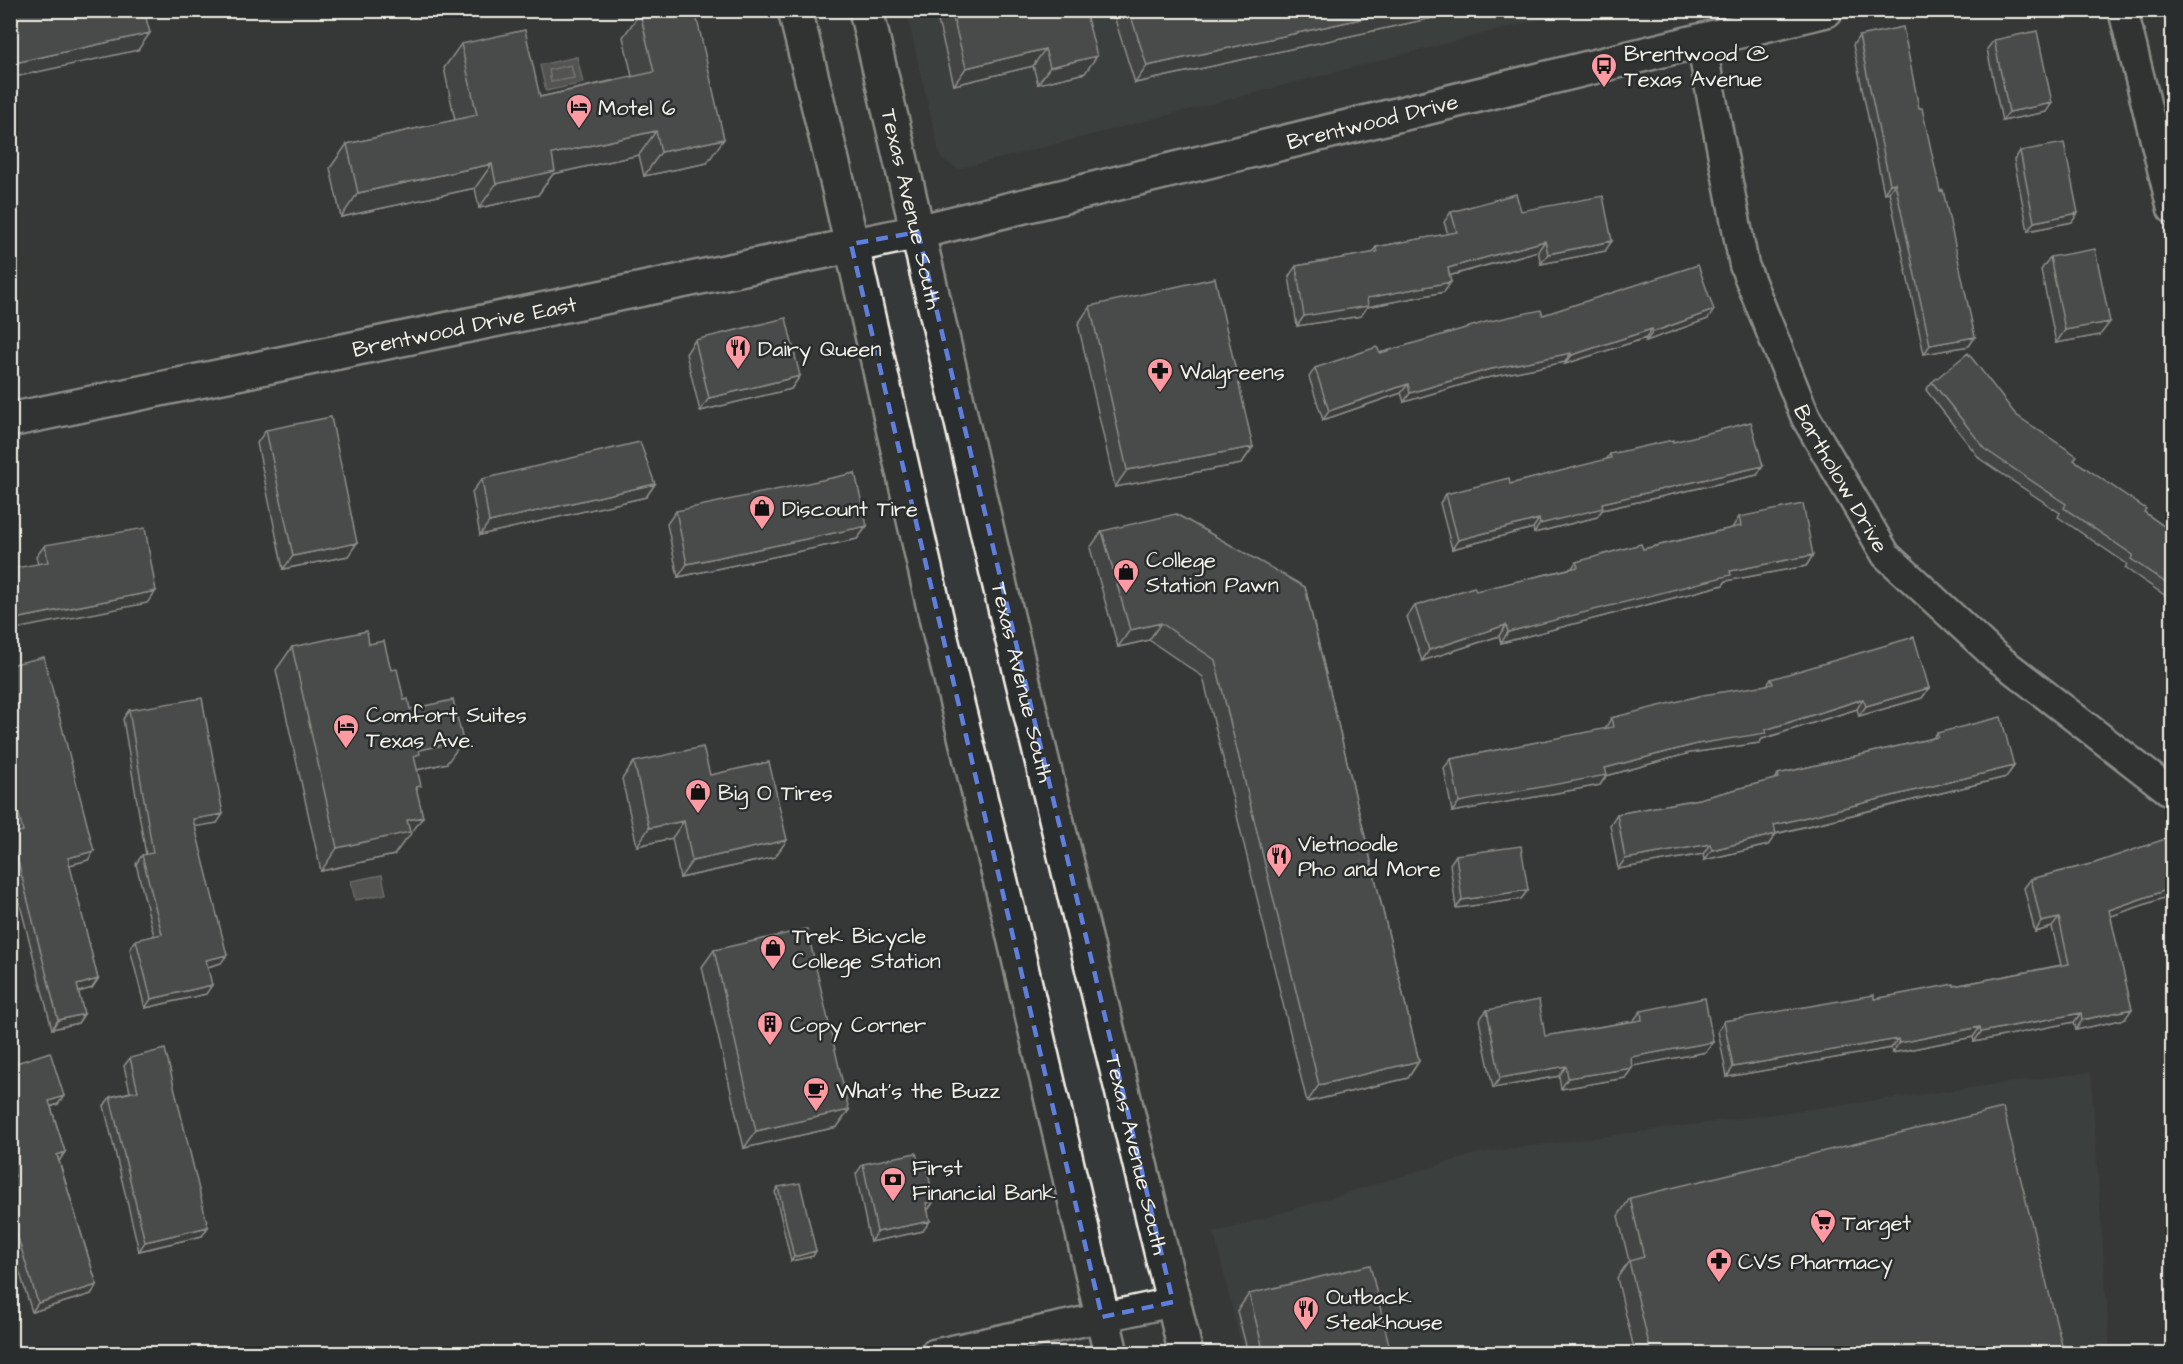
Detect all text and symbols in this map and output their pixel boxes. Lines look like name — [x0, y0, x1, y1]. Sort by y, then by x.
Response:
place label: Brentwood @ Texas Avenue — [1624, 39, 1769, 95]
bus stop icon: Brentwood @ Texas Avenue — [1589, 51, 1619, 89]
street label: Brentwood Drive — [1284, 86, 1462, 158]
hotel icon: Motel 6 — [564, 92, 594, 130]
place label: Motel 6 — [598, 93, 676, 124]
street label: Texas Avenue South — [872, 106, 949, 312]
street label: Brentwood Drive East — [350, 289, 580, 366]
restaurant icon: Dairy Queen — [723, 333, 753, 371]
place label: Dairy Queen — [758, 334, 881, 366]
pharmacy icon: Walgreens — [1145, 356, 1175, 394]
place label: Walgreens — [1180, 357, 1285, 389]
street label: Bartholow Drive — [1785, 400, 1895, 559]
shop icon: Discount Tire — [747, 493, 777, 531]
place label: Discount Tire — [782, 494, 918, 525]
place label: College Station Pawn — [1146, 545, 1279, 601]
shop icon: College Station Pawn — [1111, 557, 1141, 595]
street label: Texas Avenue South — [983, 579, 1061, 786]
place label: Comfort Suites Texas Ave. — [366, 700, 527, 756]
hotel icon: Comfort Suites Texas Ave. — [331, 712, 361, 750]
shop icon: Big O Tires — [683, 777, 713, 815]
place label: Big O Tires — [718, 778, 833, 810]
place label: Vietnoodle Pho and More — [1298, 829, 1441, 885]
restaurant icon: Vietnoodle Pho and More — [1264, 841, 1294, 879]
place label: Trek Bicycle College Station — [792, 921, 941, 978]
shop icon: Trek Bicycle College Station — [758, 933, 788, 971]
building icon: Copy Corner — [755, 1009, 785, 1047]
place label: Copy Corner — [790, 1010, 926, 1042]
street label: Texas Avenue South — [1097, 1051, 1175, 1258]
cafe icon: What's the Buzz — [801, 1075, 831, 1113]
place label: What's the Buzz — [836, 1076, 1000, 1107]
place label: First Financial Bank — [912, 1153, 1056, 1209]
bank icon: First Financial Bank — [878, 1165, 908, 1203]
supermarket icon: Target — [1808, 1207, 1838, 1245]
place label: Target — [1842, 1208, 1911, 1240]
pharmacy icon: CVS Pharmacy — [1704, 1246, 1734, 1284]
place label: CVS Pharmacy — [1738, 1247, 1893, 1279]
place label: Outback Steakhouse — [1326, 1282, 1443, 1338]
restaurant icon: Outback Steakhouse — [1291, 1294, 1321, 1332]

